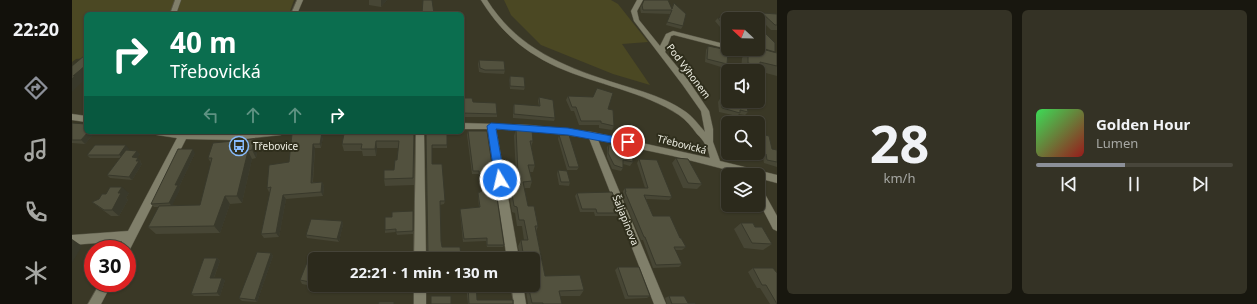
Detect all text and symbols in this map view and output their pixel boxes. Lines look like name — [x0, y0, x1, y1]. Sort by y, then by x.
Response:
north arrow — [721, 12, 765, 56]
map controls — [721, 12, 765, 212]
text: 22:20 — [13, 17, 59, 41]
text: 40 m — [170, 23, 237, 61]
icon: right — [104, 28, 156, 80]
street label: Pod Výhonem — [664, 41, 714, 101]
text: Třebovická — [170, 59, 261, 83]
button: sound — [721, 64, 765, 108]
icon: directions — [22, 74, 50, 102]
icon: left — [200, 104, 222, 126]
icon: ahead — [242, 104, 264, 126]
icon: ahead — [284, 104, 306, 126]
icon: right — [326, 104, 348, 126]
text: 28 — [870, 107, 929, 178]
text: Golden Hour — [1096, 114, 1190, 134]
button: search — [721, 116, 765, 160]
pin — [611, 125, 645, 159]
icon: arrive — [617, 131, 639, 153]
street label: Třebovická — [656, 131, 708, 157]
text: Lumen — [1096, 134, 1138, 152]
bus stop icon: Třebovice — [228, 135, 250, 157]
icon: music — [22, 136, 50, 164]
place label: Třebovice — [253, 139, 299, 153]
position arrow — [479, 159, 521, 201]
button: layers — [721, 168, 765, 212]
text: km/h — [884, 169, 915, 187]
icon: previous — [1058, 173, 1080, 195]
icon: pause — [1123, 173, 1145, 195]
icon: next — [1189, 173, 1211, 195]
street label: Šaljapinova — [610, 193, 642, 247]
icon: phone — [22, 198, 50, 226]
speed limit sign: 30 — [84, 240, 136, 292]
icon: climate — [22, 259, 50, 287]
text: 22:21 · 1 min · 130 m — [350, 262, 498, 282]

